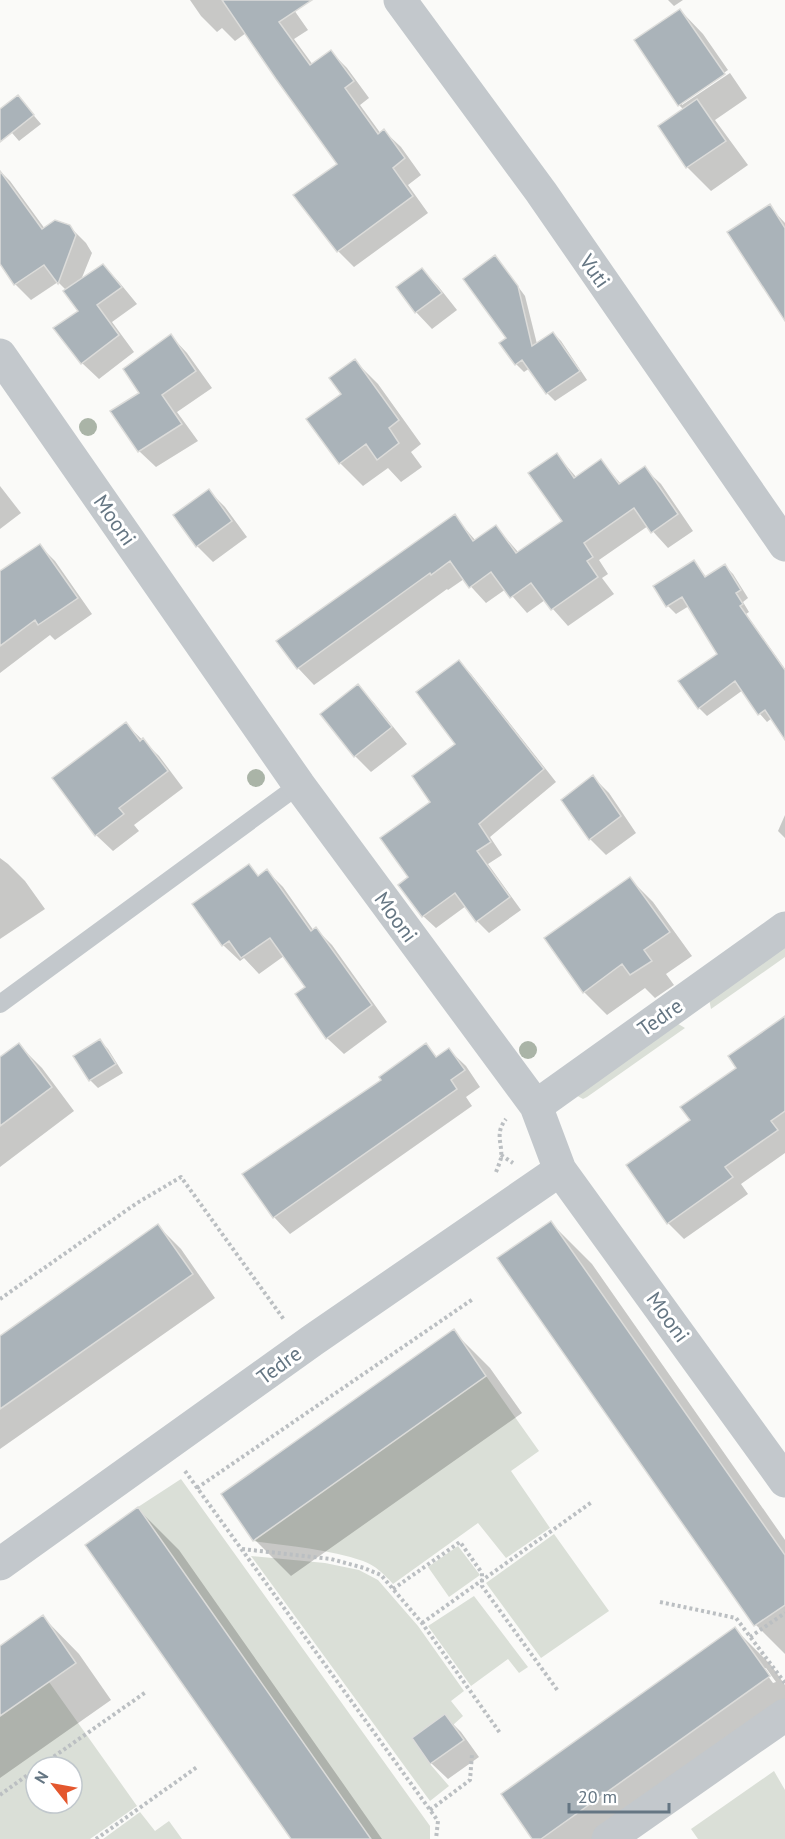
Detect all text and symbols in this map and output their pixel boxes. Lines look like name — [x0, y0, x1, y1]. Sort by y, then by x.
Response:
street label: Vuti — [573, 248, 616, 293]
street label: Mooni — [88, 489, 142, 551]
street label: Mooni — [369, 886, 423, 948]
street label: Tedre — [632, 992, 688, 1042]
street label: Mooni — [641, 1286, 695, 1348]
street label: Tedre — [251, 1340, 307, 1390]
north arrow — [24, 1755, 84, 1815]
text: N — [30, 1768, 52, 1787]
scale bar — [569, 1776, 670, 1814]
text: 20 m — [578, 1785, 617, 1808]

